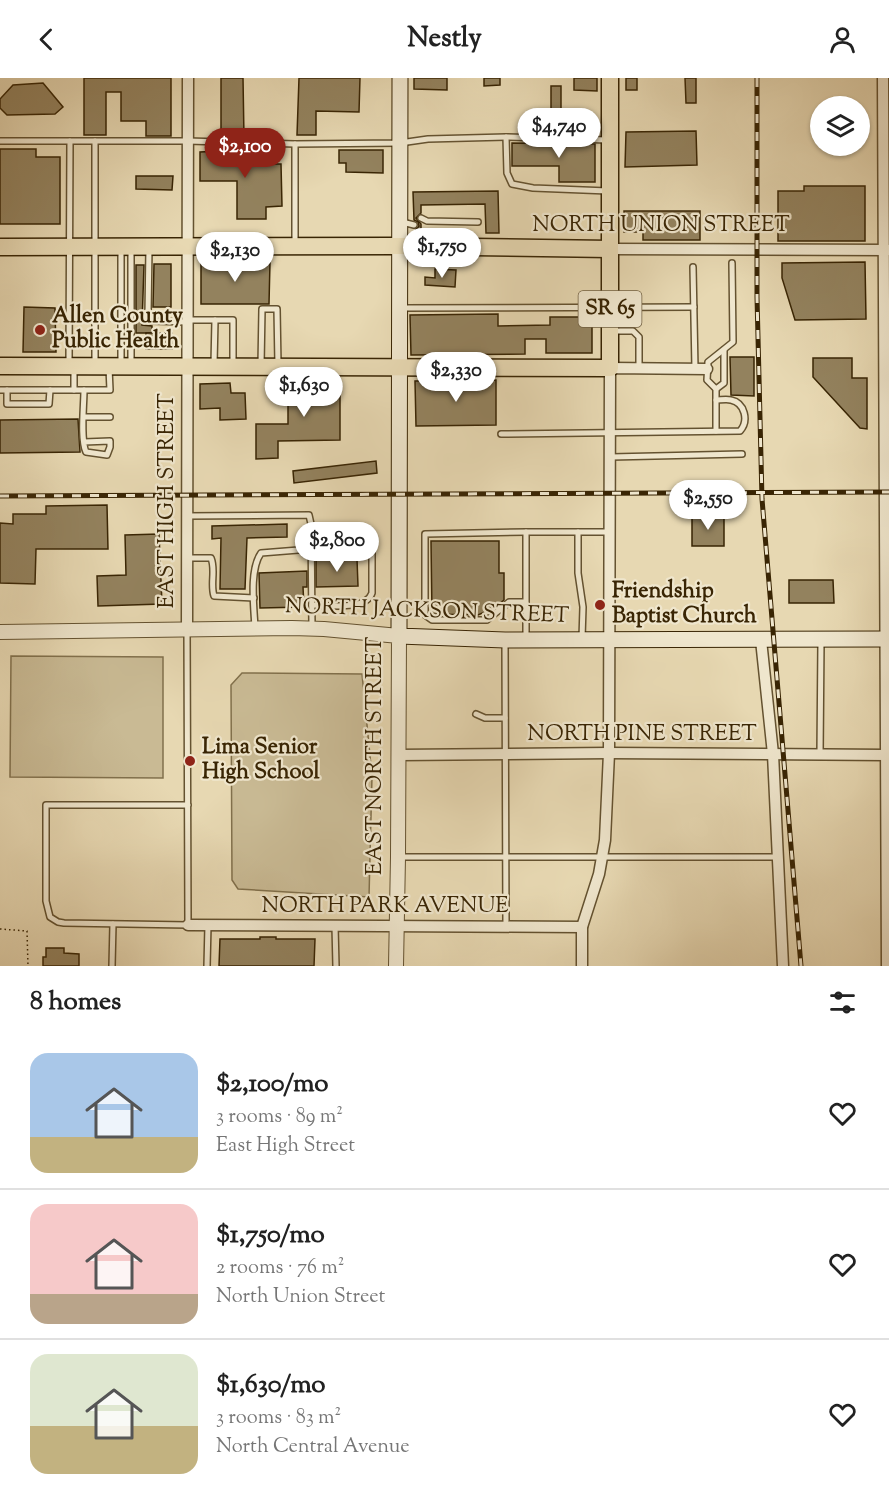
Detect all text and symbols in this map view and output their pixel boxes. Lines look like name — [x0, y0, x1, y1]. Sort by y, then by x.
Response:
text: Nestly — [407, 20, 482, 59]
icon: back — [30, 23, 63, 56]
icon: person — [826, 23, 859, 56]
map controls — [810, 96, 870, 156]
button: layers — [810, 96, 870, 156]
pin: $4,740 — [510, 108, 608, 159]
text: $4,740 — [532, 113, 586, 142]
pin: $2,100 — [196, 128, 294, 179]
text: $2,100 — [219, 133, 271, 162]
street label: NORTH UNION STREET — [532, 210, 790, 242]
pin: $1,750 — [393, 228, 491, 279]
pin: $2,130 — [186, 232, 284, 283]
text: $1,750 — [417, 233, 467, 262]
text: $2,130 — [210, 237, 260, 266]
road number: SR 65 — [578, 291, 642, 327]
place label: Allen County Public Health — [52, 301, 183, 358]
marker: Allen County Public Health — [33, 323, 47, 337]
pin: $2,330 — [407, 352, 505, 403]
text: $2,330 — [430, 357, 482, 386]
pin: $1,630 — [255, 367, 353, 418]
text: $1,630 — [279, 372, 329, 401]
street label: EAST HIGH STREET — [152, 393, 184, 609]
pin: $2,550 — [659, 480, 757, 531]
text: $2,550 — [683, 485, 733, 514]
pin: $2,800 — [288, 522, 386, 573]
text: $2,800 — [309, 527, 365, 556]
place label: Friendship Baptist Church — [612, 576, 757, 633]
street label: NORTH JACKSON STREET — [284, 591, 570, 633]
marker: Friendship Baptist Church — [593, 598, 607, 612]
street label: EAST NORTH STREET — [360, 636, 392, 875]
street label: NORTH PINE STREET — [527, 719, 757, 751]
place label: Lima Senior High School — [202, 732, 320, 789]
marker: Lima Senior High School — [183, 754, 197, 768]
street label: NORTH PARK AVENUE — [262, 891, 508, 923]
text: 8 homes — [30, 984, 121, 1021]
icon: filters — [826, 986, 859, 1019]
text: $2,100/mo — [216, 1066, 329, 1103]
icon: home — [78, 1077, 150, 1149]
icon: heart — [826, 1097, 859, 1130]
text: 3 rooms · 89 m² — [216, 1103, 343, 1132]
text: East High Street — [216, 1132, 355, 1161]
text: $1,750/mo — [216, 1217, 325, 1254]
icon: home — [78, 1228, 150, 1300]
icon: heart — [826, 1248, 859, 1281]
text: 2 rooms · 76 m² — [216, 1254, 344, 1283]
text: North Union Street — [216, 1283, 385, 1312]
text: $1,630/mo — [216, 1367, 326, 1404]
icon: home — [78, 1378, 150, 1450]
icon: heart — [826, 1398, 859, 1431]
text: 3 rooms · 83 m² — [216, 1404, 341, 1433]
text: North Central Avenue — [216, 1433, 410, 1462]

